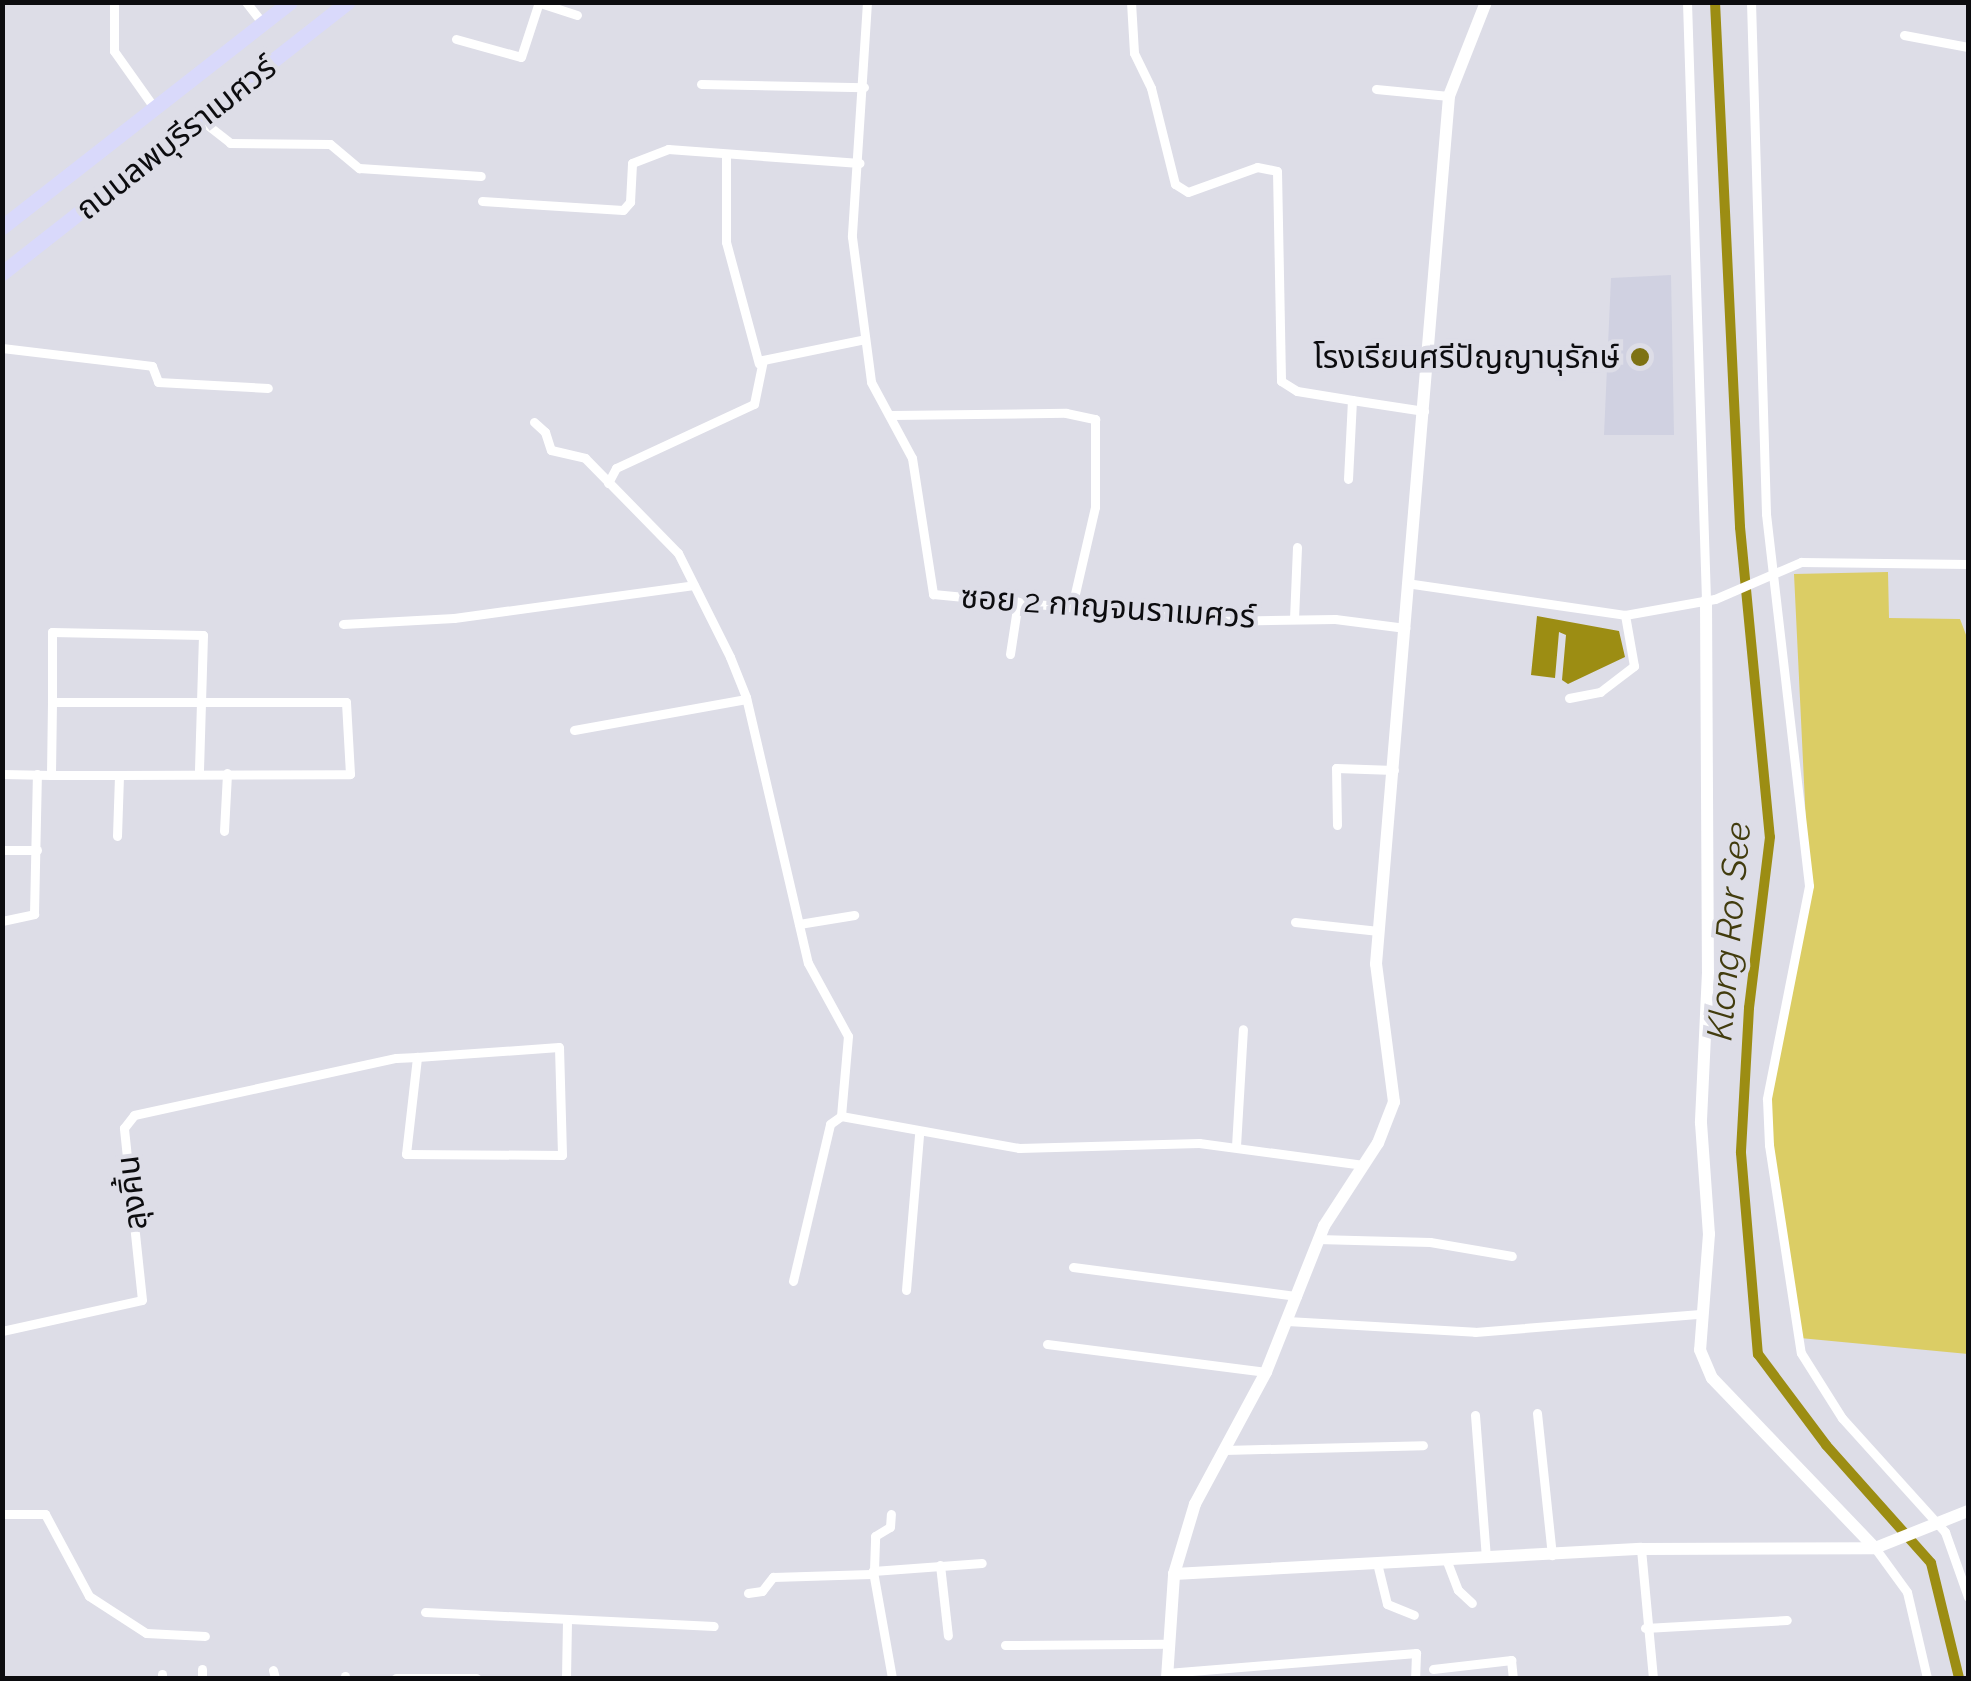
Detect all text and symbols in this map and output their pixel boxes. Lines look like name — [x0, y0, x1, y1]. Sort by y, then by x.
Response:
street label: ถนนลพบุรีราเมศวร์ — [68, 48, 284, 228]
place label: โรงเรียนศรีปัญญานุรักษ์ — [1313, 338, 1620, 376]
marker: โรงเรียนศรีปัญญานุรักษ์ — [1629, 346, 1651, 368]
street label: ซอย 2 กาญจนราเมศวร์ — [959, 578, 1257, 636]
water label: Klong Ror See — [1698, 820, 1760, 1042]
street label: ลุงคิ้น — [108, 1154, 156, 1232]

